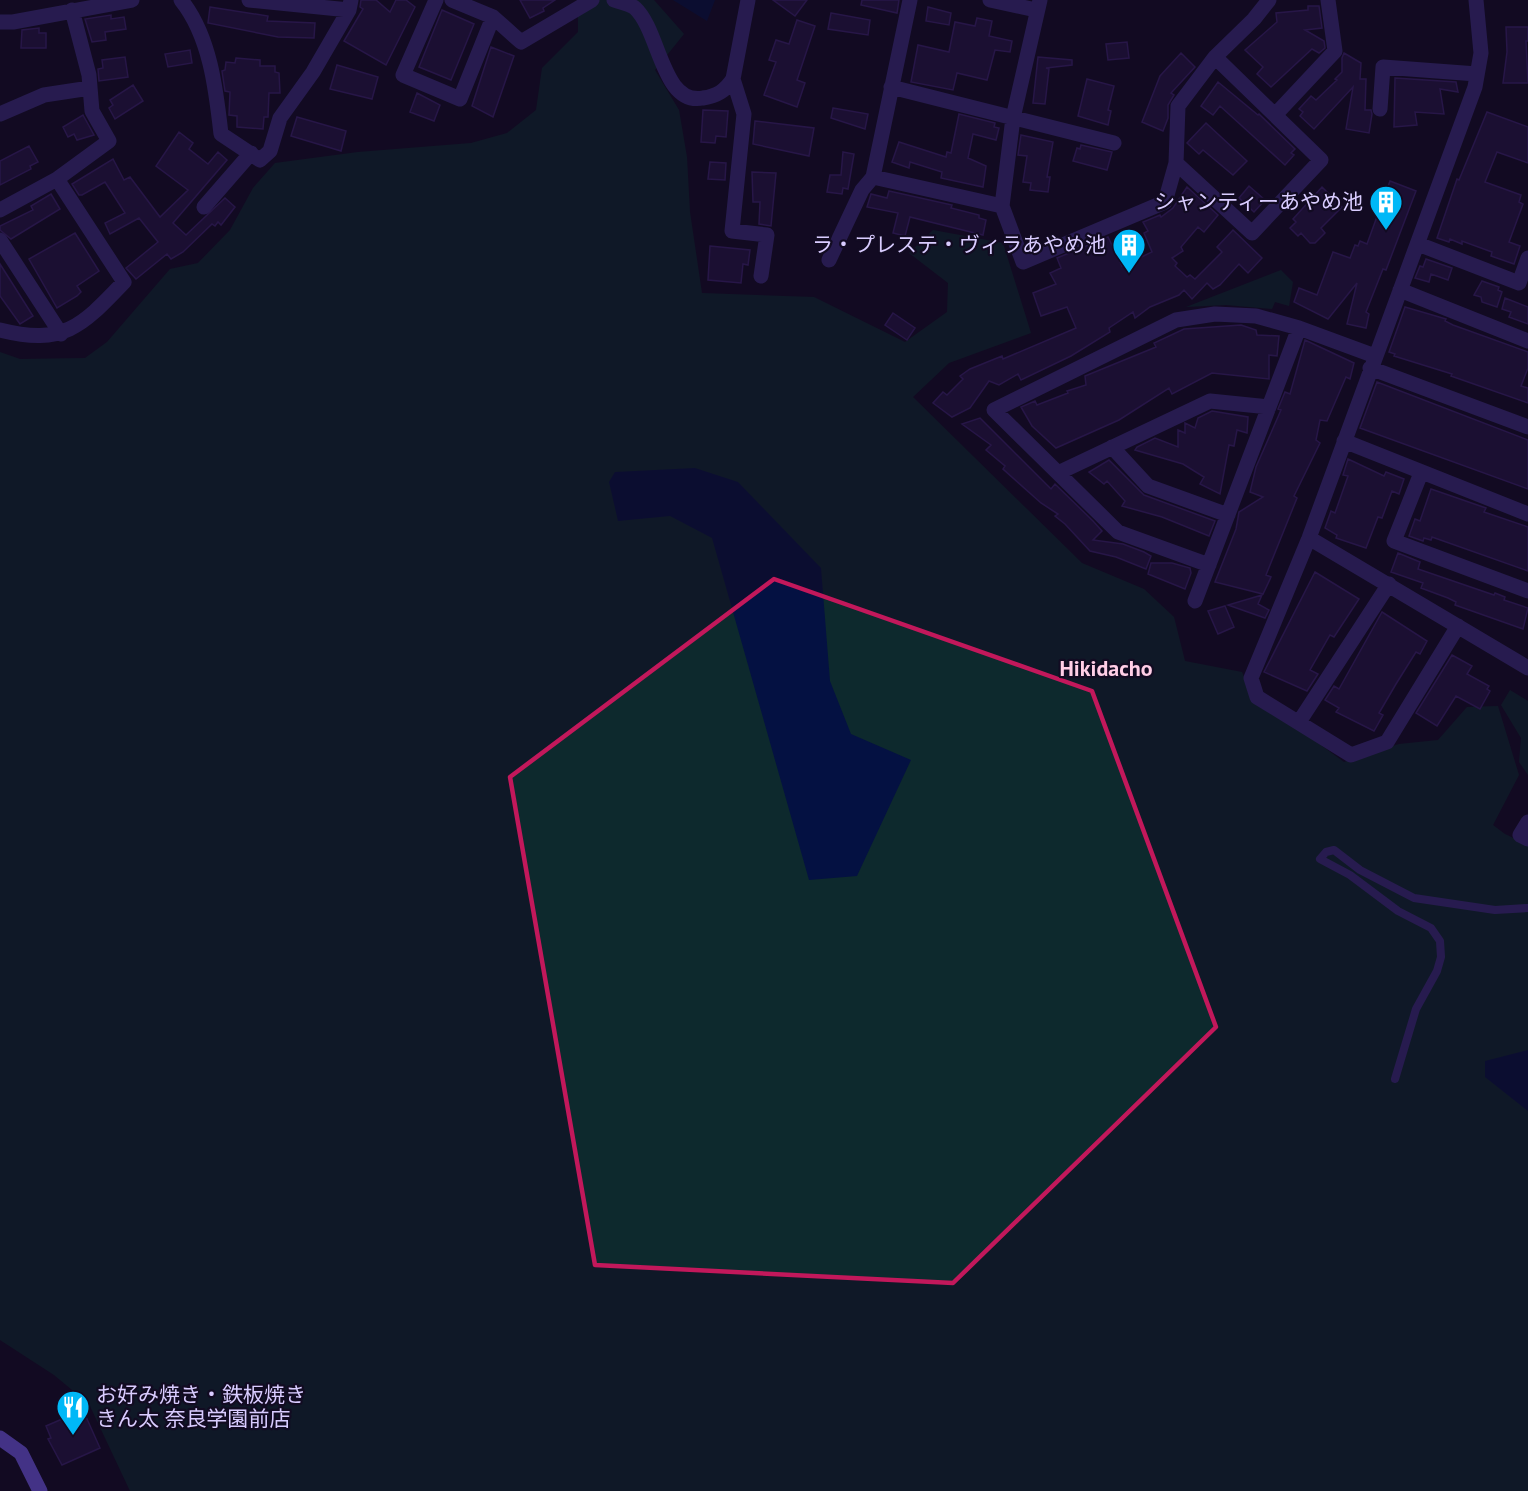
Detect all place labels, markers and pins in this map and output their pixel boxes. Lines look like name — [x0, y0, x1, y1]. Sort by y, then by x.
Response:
building icon: シャンティーあやめ池 — [1368, 184, 1404, 231]
place label: シャンティーあやめ池 — [1154, 188, 1363, 215]
building icon: ラ・プレステ・ヴィラあやめ池 — [1111, 227, 1147, 274]
place label: ラ・プレステ・ヴィラあやめ池 — [812, 231, 1106, 258]
place label: お好み焼き・鉄板焼き きん太 奈良学園前店 — [96, 1381, 306, 1432]
restaurant icon: お好み焼き・鉄板焼き きん太 奈良学園前店 — [55, 1389, 91, 1436]

